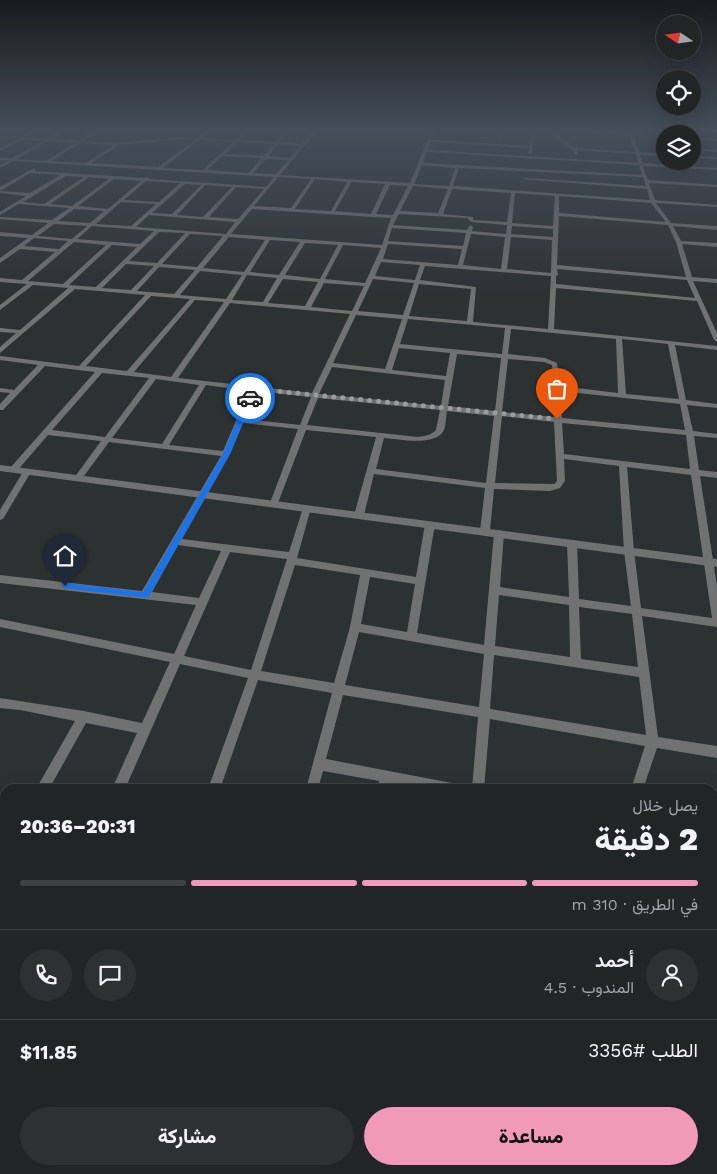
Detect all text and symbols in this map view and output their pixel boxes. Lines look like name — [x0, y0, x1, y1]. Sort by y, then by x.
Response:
north arrow — [656, 15, 701, 60]
map controls — [656, 15, 701, 170]
button: locate — [656, 70, 701, 115]
button: layers — [656, 125, 701, 170]
pin — [536, 368, 578, 419]
courier — [225, 373, 275, 423]
icon: bag — [543, 375, 571, 403]
icon: car — [236, 384, 264, 412]
pin — [44, 535, 86, 586]
icon: home — [51, 542, 79, 570]
text: يصل خلال — [632, 796, 698, 815]
text: 20:31–20:36 — [20, 815, 135, 838]
text: 2 دقيقة — [594, 820, 698, 858]
text: في الطريق · 310 m — [571, 895, 698, 914]
button: phone — [20, 949, 72, 1001]
button: chat — [84, 949, 136, 1001]
text: أحمد — [595, 949, 634, 972]
button: person — [646, 949, 698, 1001]
text: المندوب · 4.5 — [544, 978, 634, 997]
text: الطلب #3356 — [588, 1039, 698, 1062]
text: $11.85 — [20, 1041, 77, 1064]
button: مشاركة — [20, 1107, 354, 1165]
button: مساعدة — [364, 1107, 698, 1165]

